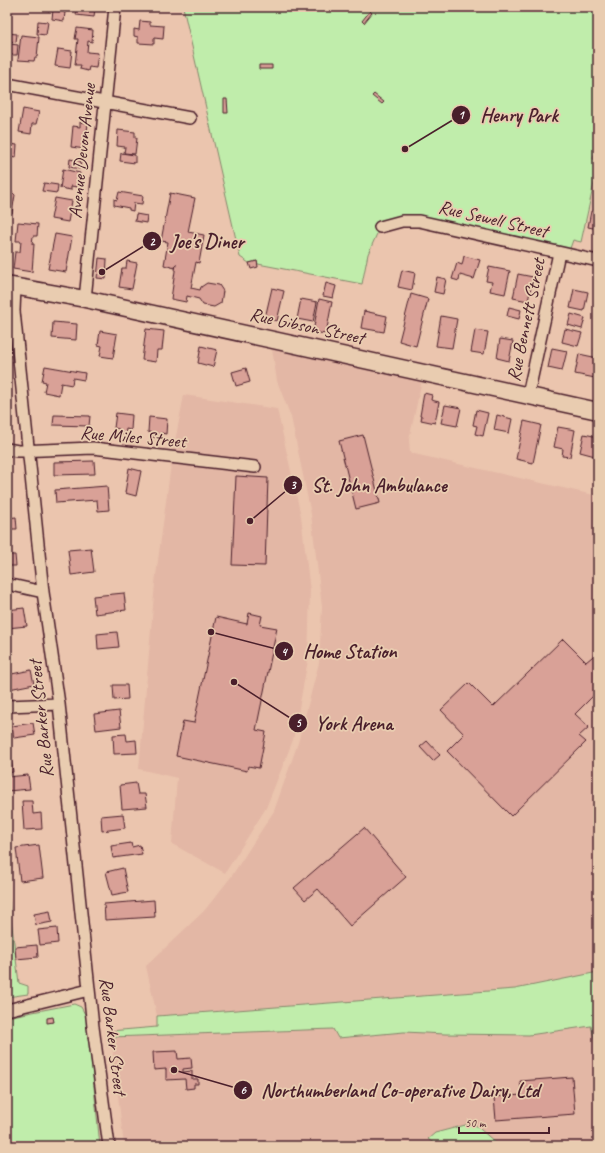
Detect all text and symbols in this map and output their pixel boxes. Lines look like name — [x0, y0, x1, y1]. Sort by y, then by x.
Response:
street label: Avenue Devon Avenue — [63, 81, 101, 220]
callout: Henry Park — [451, 99, 566, 131]
text: Henry Park — [480, 103, 559, 128]
text: 1 — [458, 107, 465, 123]
street label: Rue Sewell Street — [436, 195, 553, 244]
callout: Joe's Diner — [142, 225, 251, 257]
text: Joe's Diner — [168, 229, 246, 254]
text: 2 — [149, 234, 156, 250]
street label: Rue Bennett Street — [501, 255, 551, 384]
street label: Rue Gibson Street — [248, 302, 369, 350]
street label: Rue Miles Street — [79, 420, 188, 454]
callout: St. John Ambulance — [283, 469, 455, 501]
text: St. John Ambulance — [311, 473, 448, 498]
text: 3 — [290, 477, 297, 493]
callout: Home Station — [274, 635, 405, 667]
text: Home Station — [303, 639, 398, 664]
text: 4 — [281, 644, 288, 660]
street label: Rue Barker Street — [23, 657, 59, 779]
callout: York Arena — [288, 707, 401, 739]
text: York Arena — [315, 711, 394, 736]
text: 5 — [295, 715, 302, 731]
street label: Rue Barker Street — [94, 976, 132, 1099]
callout: Northumberland Co-operative Dairy, Ltd — [233, 1074, 547, 1106]
text: Northumberland Co-operative Dairy, Ltd — [261, 1078, 543, 1103]
text: 6 — [240, 1082, 247, 1098]
scale bar — [459, 1109, 549, 1135]
text: 50 m — [465, 1115, 487, 1131]

